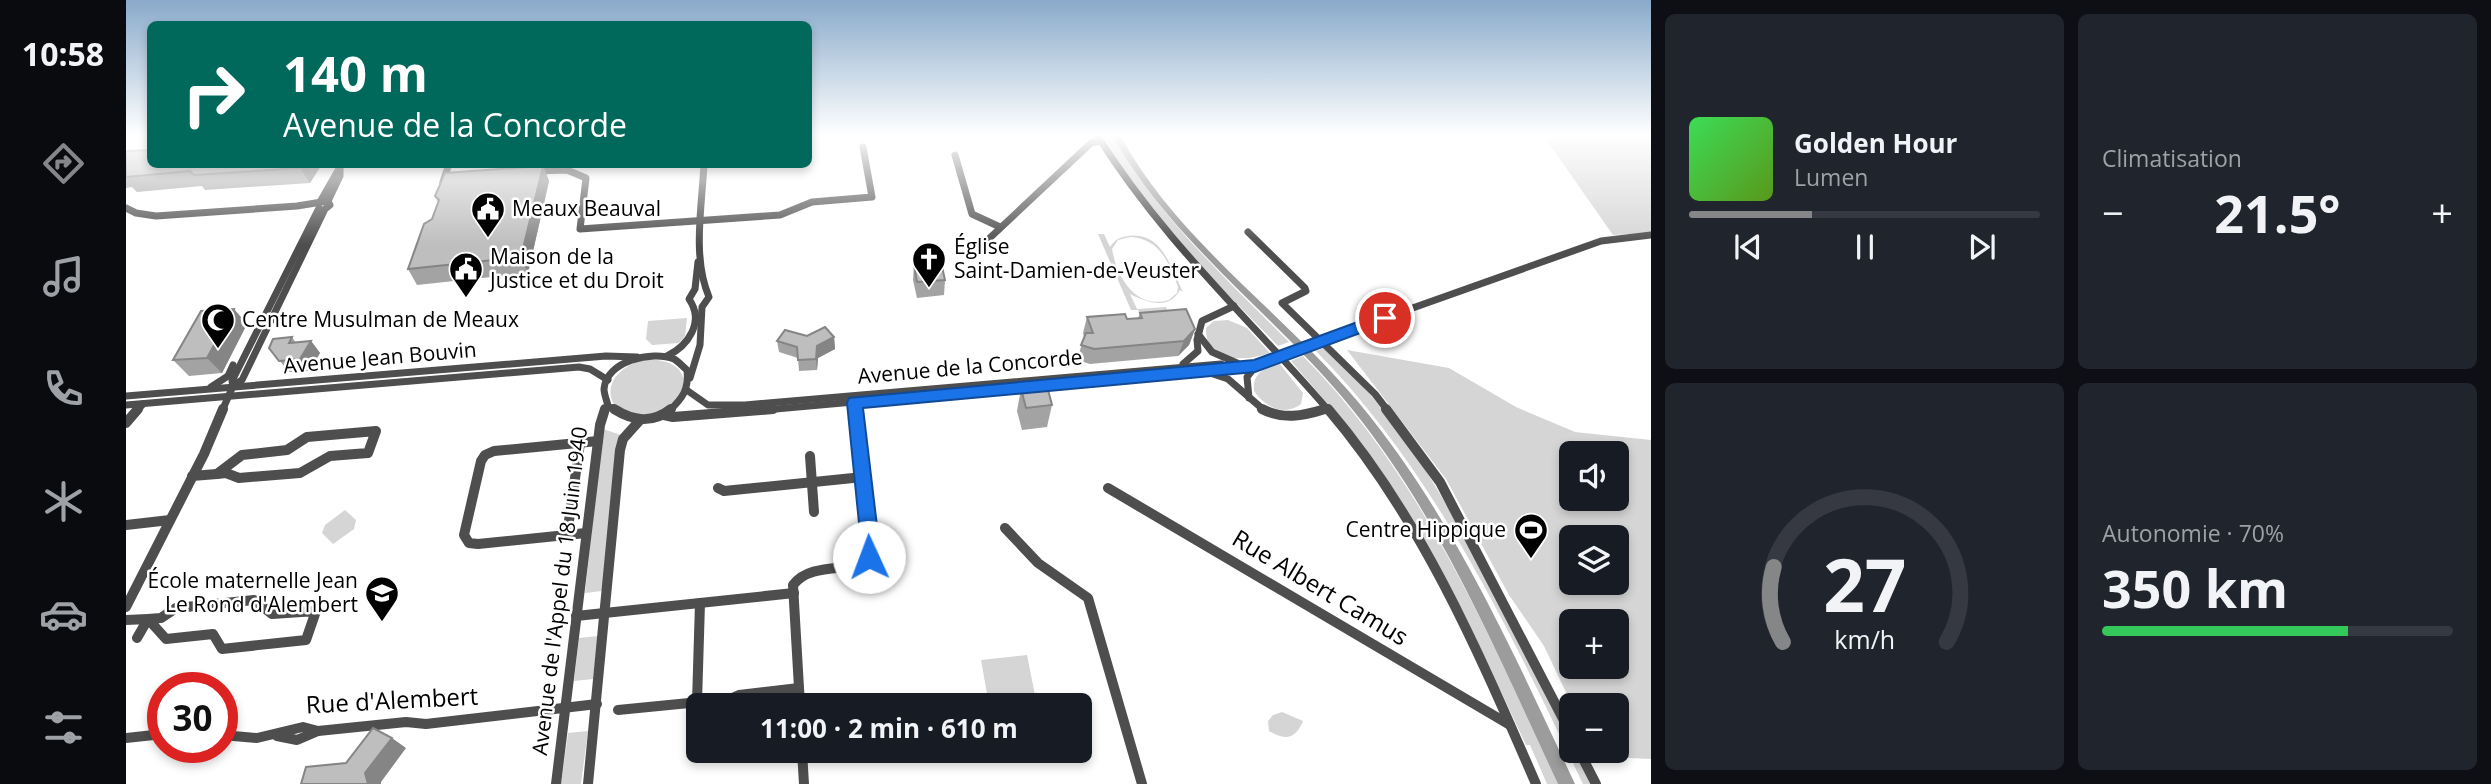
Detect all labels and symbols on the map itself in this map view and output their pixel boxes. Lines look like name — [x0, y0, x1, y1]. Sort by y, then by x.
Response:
public building icon: Meaux Beauval — [469, 190, 507, 239]
place label: Meaux Beauval — [512, 194, 661, 222]
place label: Église Saint-Damien-de-Veuster — [954, 232, 1200, 284]
church icon: Église Saint-Damien-de-Veuster — [910, 240, 948, 289]
place label: Maison de la Justice et du Droit — [488, 242, 664, 294]
public building icon: Maison de la Justice et du Droit — [447, 250, 485, 299]
pin — [1355, 288, 1415, 348]
mosque icon: Centre Musulman de Meaux — [199, 301, 237, 350]
place label: Centre Musulman de Meaux — [242, 305, 519, 333]
street label: Avenue Jean Bouvin — [282, 335, 478, 379]
street label: Avenue de la Concorde — [856, 342, 1084, 390]
street label: Avenue de l'Appel du 18 Juin 1940 — [525, 425, 593, 757]
sports icon: Centre Hippique — [1512, 511, 1550, 560]
place label: Centre Hippique — [1345, 515, 1506, 543]
position arrow — [832, 520, 906, 594]
street label: Rue Albert Camus — [1227, 521, 1415, 652]
place label: École maternelle Jean Le Rond d'Alembert — [148, 566, 358, 618]
school or university icon: École maternelle Jean Le Rond d'Alembert — [363, 574, 401, 623]
speed limit sign: 30 — [147, 672, 238, 763]
street label: Rue d'Alembert — [305, 679, 479, 720]

